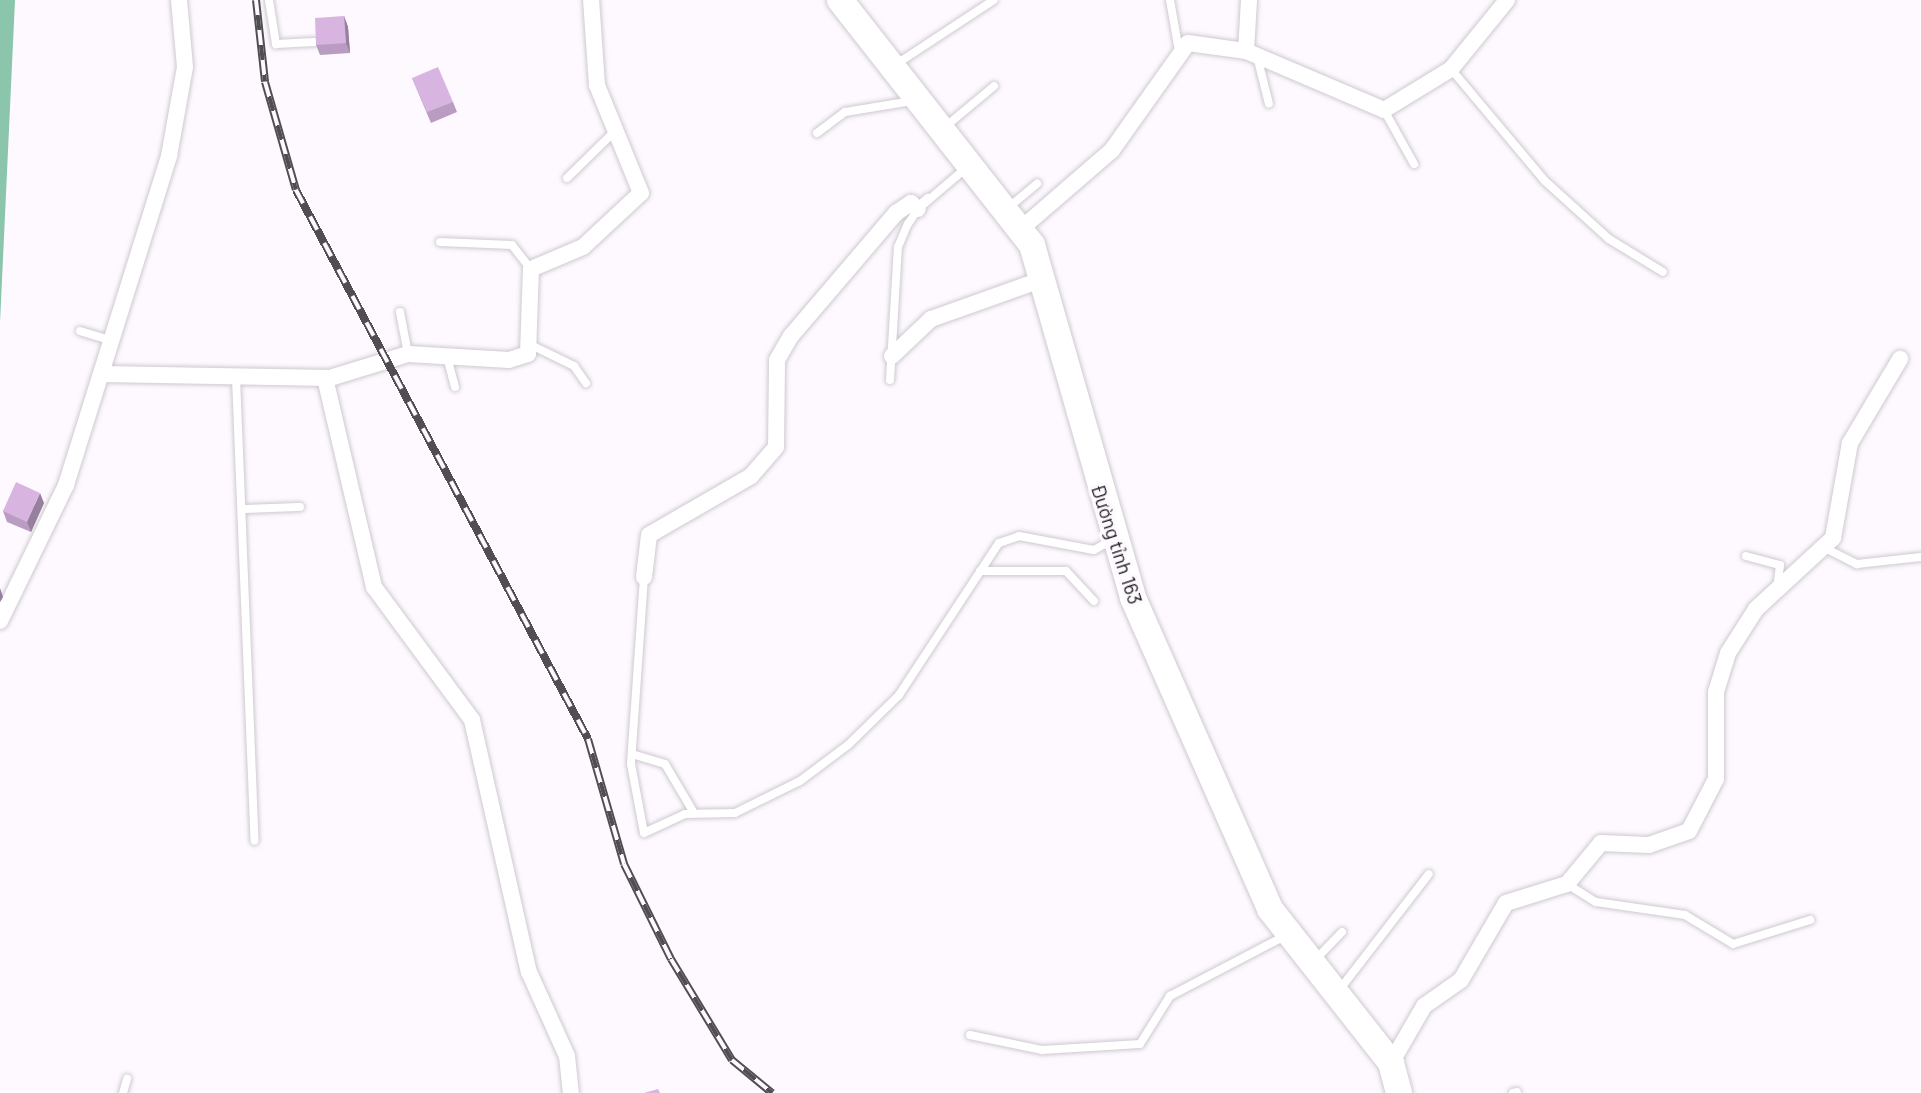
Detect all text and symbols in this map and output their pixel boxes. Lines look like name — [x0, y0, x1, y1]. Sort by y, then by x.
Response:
street label: Đường tỉnh 163 — [1086, 481, 1148, 607]

